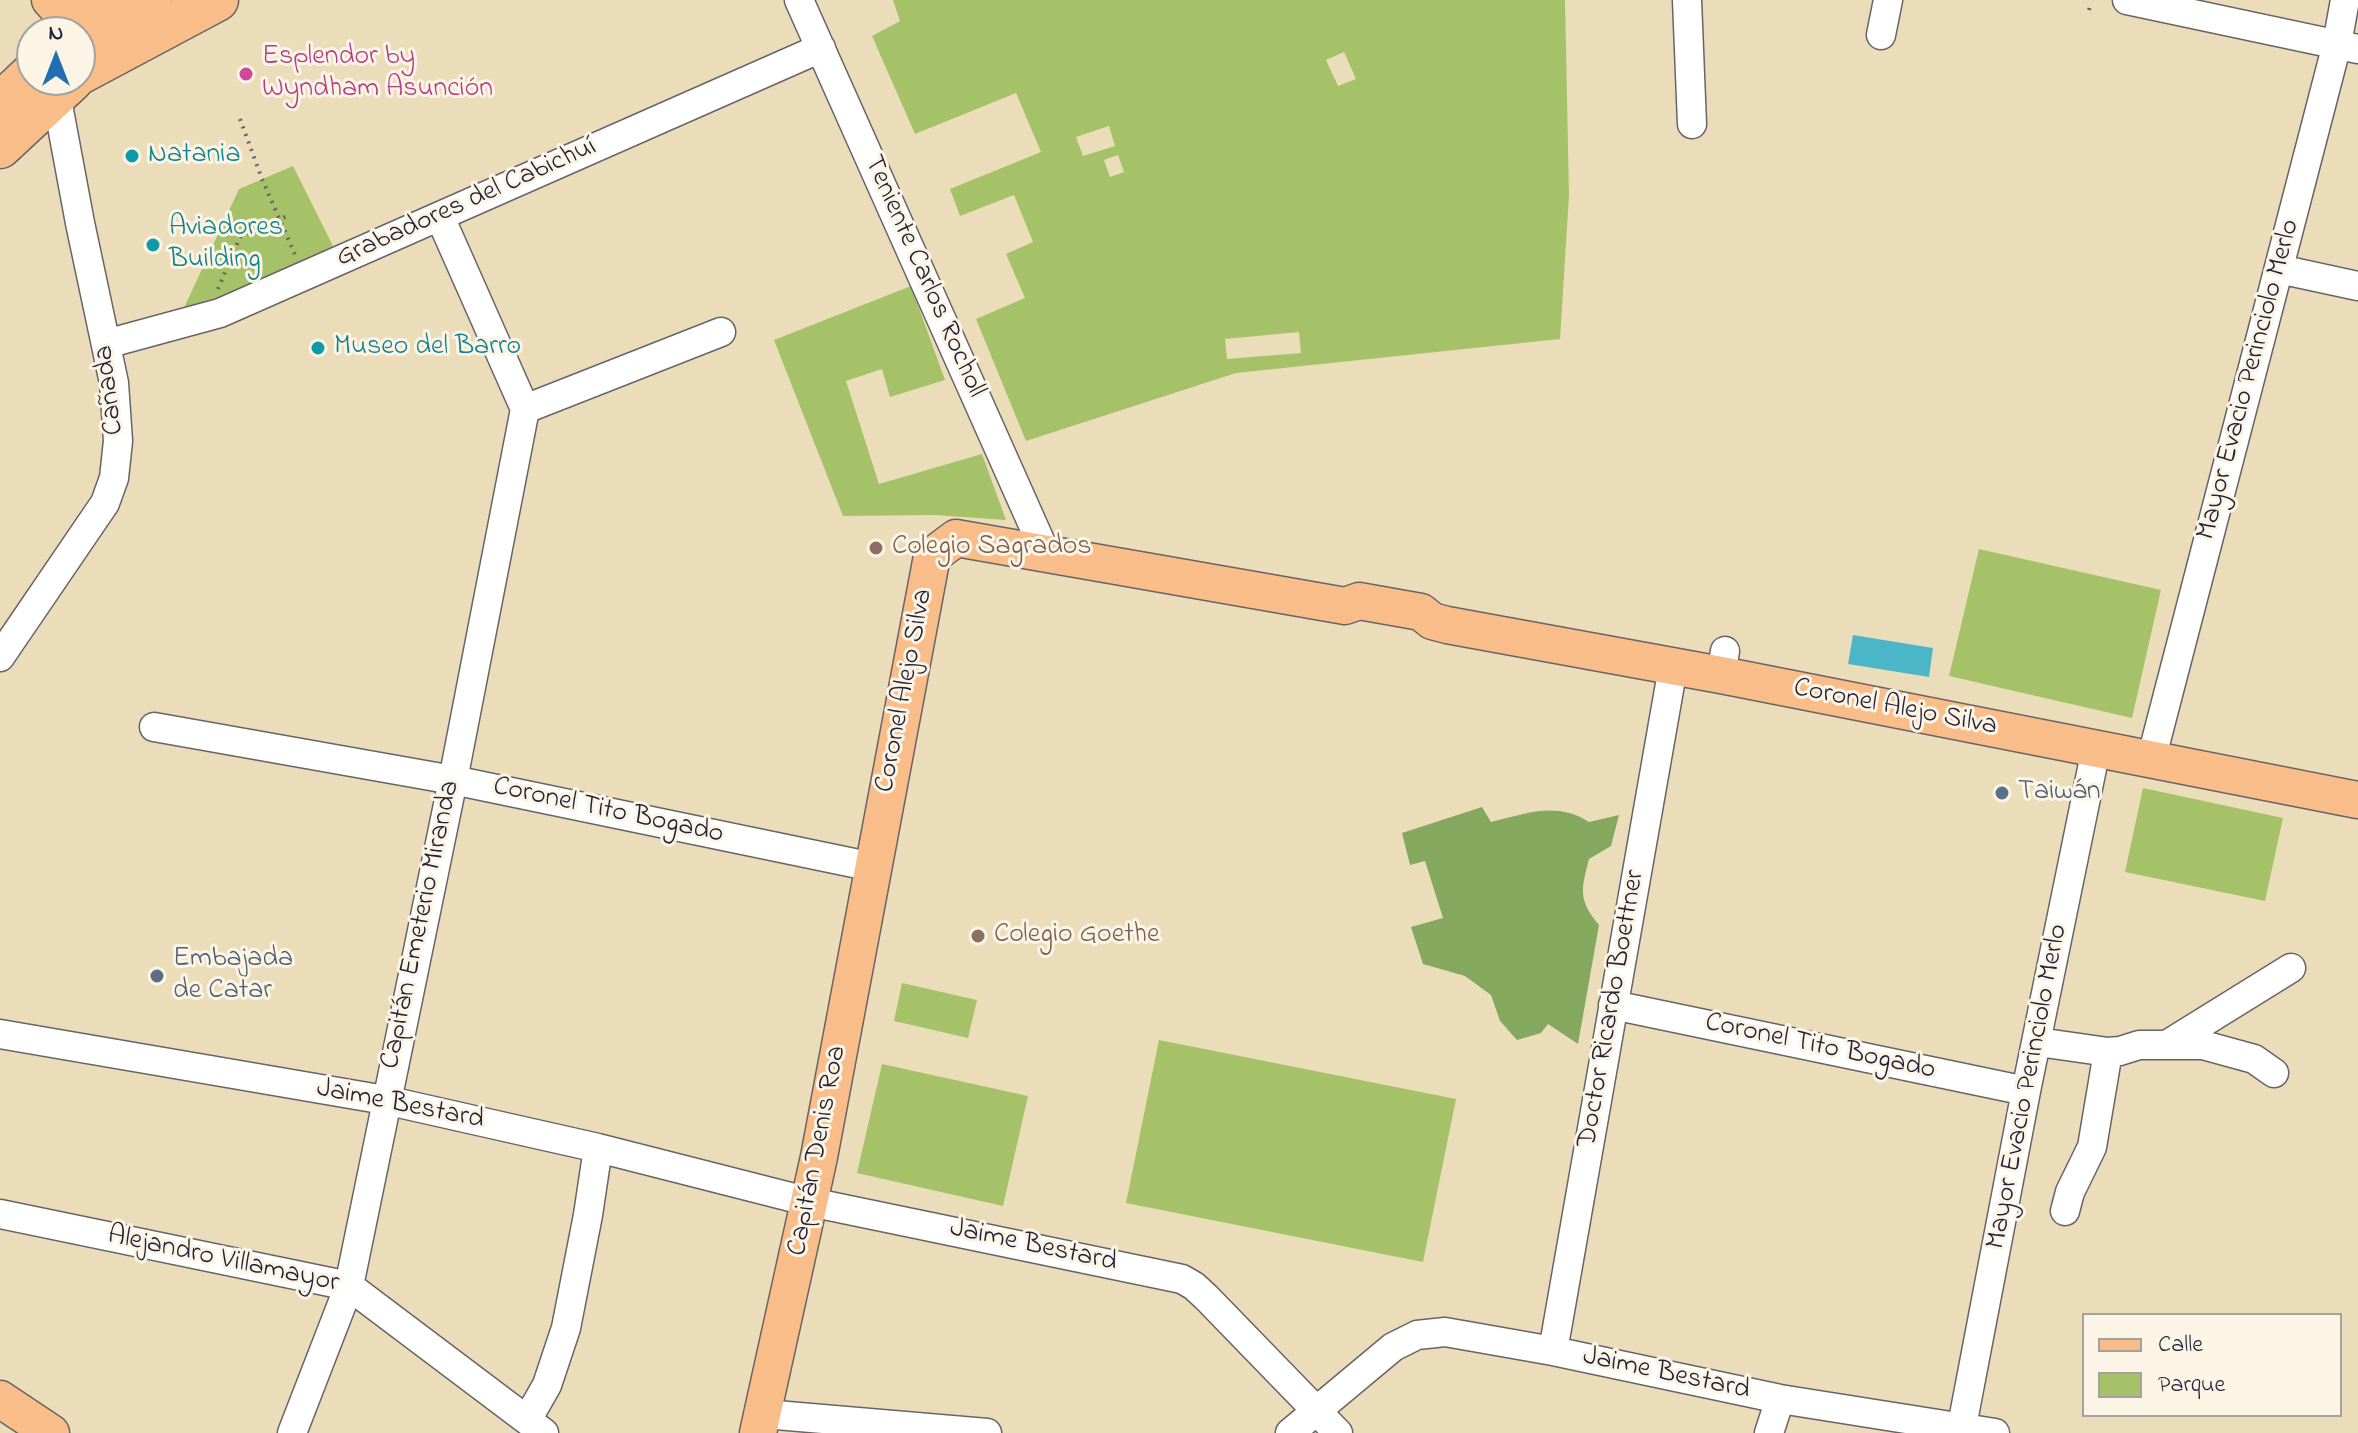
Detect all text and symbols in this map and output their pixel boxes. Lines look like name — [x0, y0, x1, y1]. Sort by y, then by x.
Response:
north arrow — [16, 16, 96, 96]
text: N — [49, 18, 63, 50]
place label: Esplendor by Wyndham Asunción — [262, 41, 493, 107]
marker: Esplendor by Wyndham Asunción — [237, 65, 255, 83]
street label: Grabadores del Cabichuí — [332, 131, 602, 277]
place label: Natania — [148, 139, 241, 173]
marker: Natania — [123, 147, 141, 165]
street label: Teniente Carlos Rocholl — [855, 151, 991, 403]
place label: Aviadores Building — [169, 212, 283, 278]
street label: Mayor Evacio Perinciolo Merlo — [2191, 216, 2309, 544]
marker: Aviadores Building — [144, 236, 162, 254]
place label: Museo del Barro — [334, 331, 521, 365]
marker: Museo del Barro — [309, 339, 327, 357]
street label: Cañada — [89, 343, 133, 437]
place label: Colegio Sagrados — [892, 531, 1092, 565]
marker: Colegio Sagrados — [867, 539, 885, 557]
street label: Coronel Alejo Silva — [870, 586, 942, 796]
street label: Coronel Alejo Silva — [1790, 673, 2000, 745]
street label: Coronel Tito Bogado — [490, 771, 726, 853]
place label: Taiwán — [2018, 776, 2101, 810]
street label: Capitán Emeterio Miranda — [375, 778, 469, 1072]
marker: Taiwán — [1993, 784, 2011, 802]
street label: Doctor Ricardo Boettner — [1572, 868, 1654, 1150]
place label: Colegio Goethe — [994, 919, 1159, 953]
street label: Mayor Evacio Perinciolo Merlo — [1981, 922, 2077, 1252]
marker: Colegio Goethe — [969, 927, 987, 945]
place label: Embajada de Catar — [173, 943, 293, 1009]
marker: Embajada de Catar — [148, 967, 166, 985]
street label: Coronel Tito Bogado — [1702, 1007, 1938, 1089]
street label: Capitán Denis Roa — [782, 1043, 856, 1259]
street label: Jaime Bestard — [314, 1073, 486, 1139]
street label: Jaime Bestard — [947, 1213, 1119, 1281]
street label: Alejandro Villamayor — [104, 1220, 342, 1302]
legend — [2082, 1313, 2342, 1417]
text: Calle — [2158, 1328, 2203, 1363]
street label: Jaime Bestard — [1580, 1341, 1752, 1409]
text: Parque — [2158, 1368, 2225, 1403]

